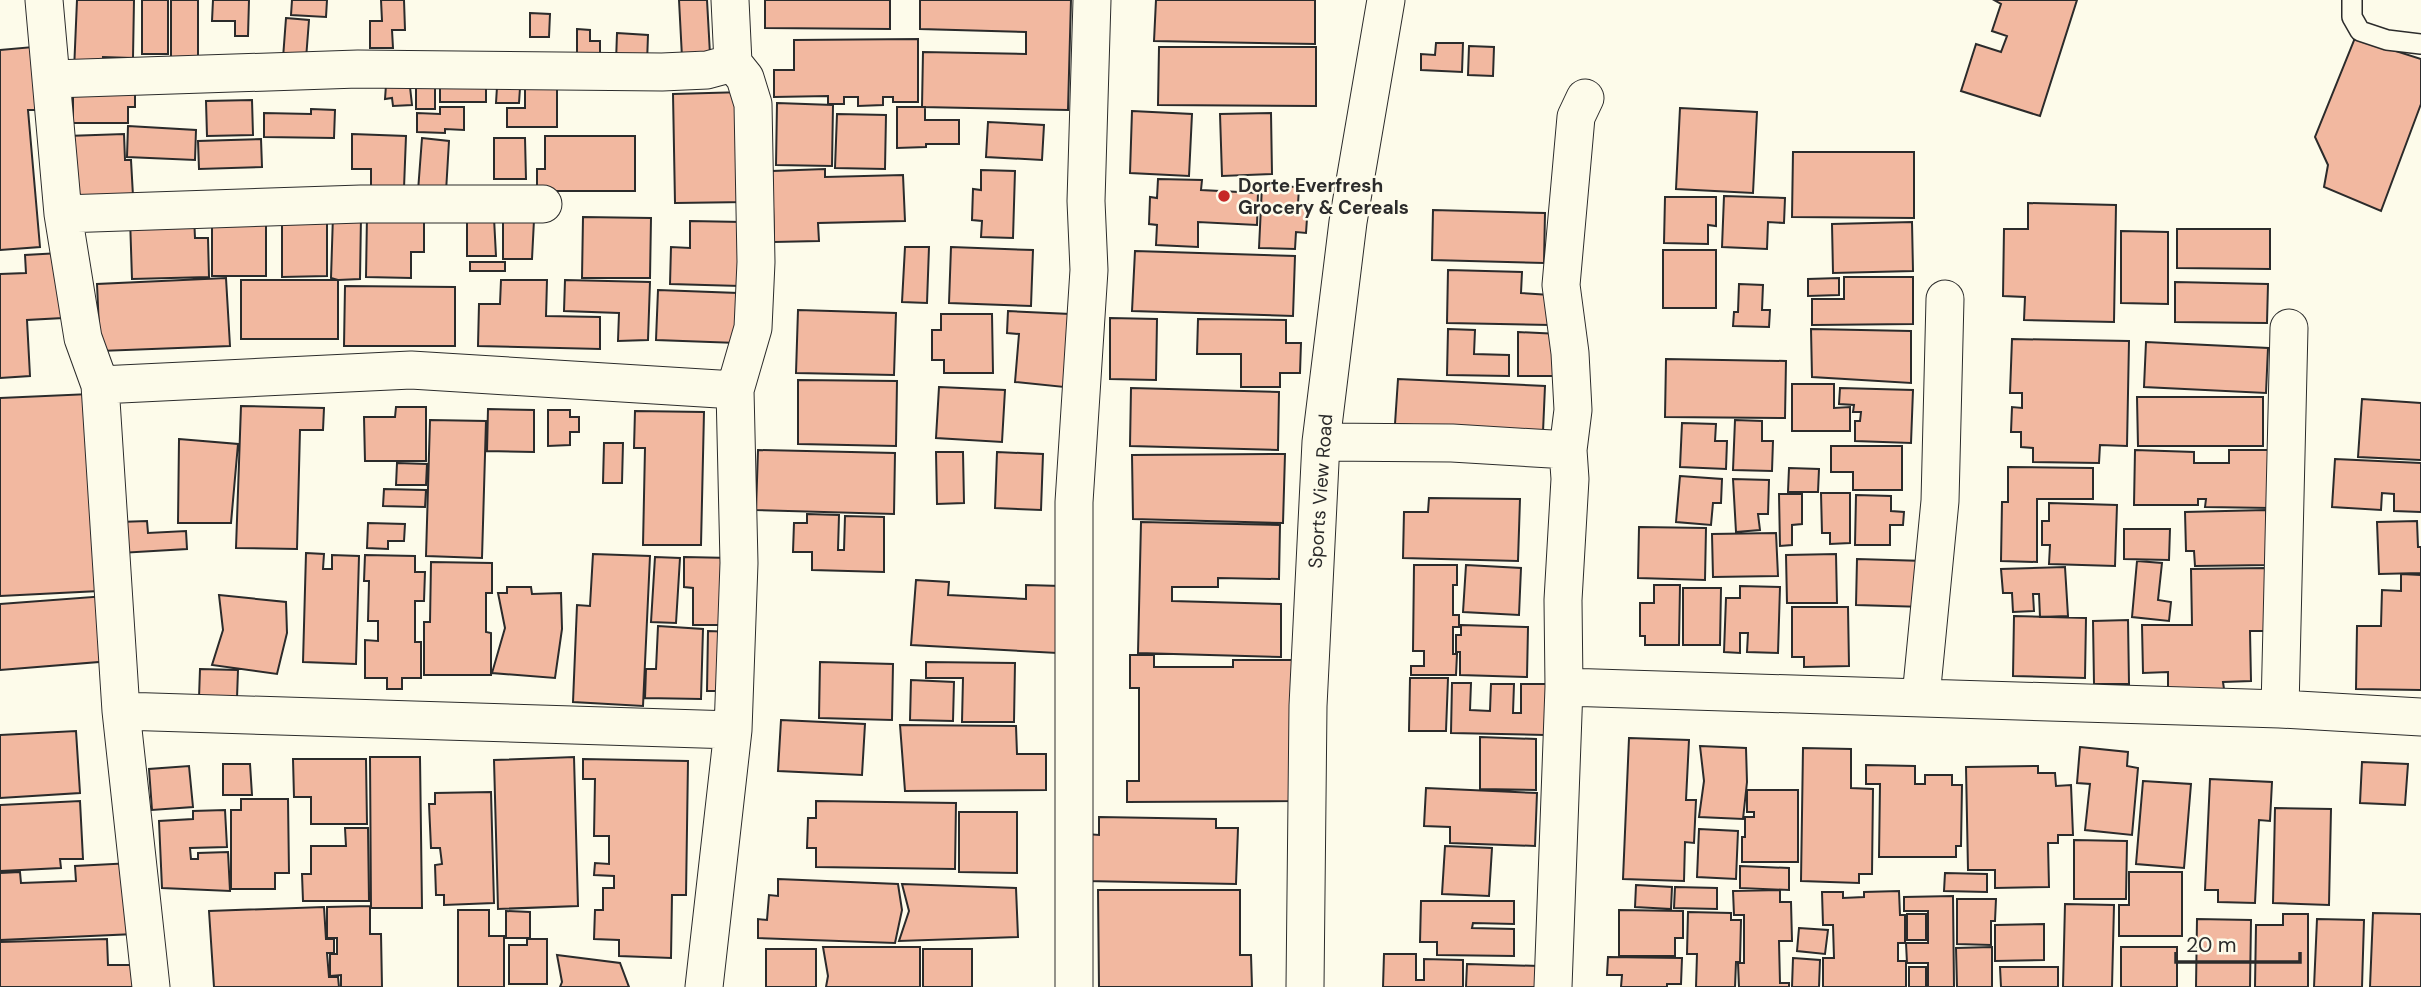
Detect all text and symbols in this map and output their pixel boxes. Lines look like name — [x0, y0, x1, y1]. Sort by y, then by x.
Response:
place label: Dorte Everfresh Grocery & Cereals — [1238, 173, 1409, 220]
marker: Dorte Everfresh Grocery & Cereals — [1216, 188, 1232, 204]
street label: Sports View Road — [1303, 413, 1338, 569]
scale bar — [2176, 920, 2300, 964]
text: 20 m — [2186, 931, 2237, 959]

